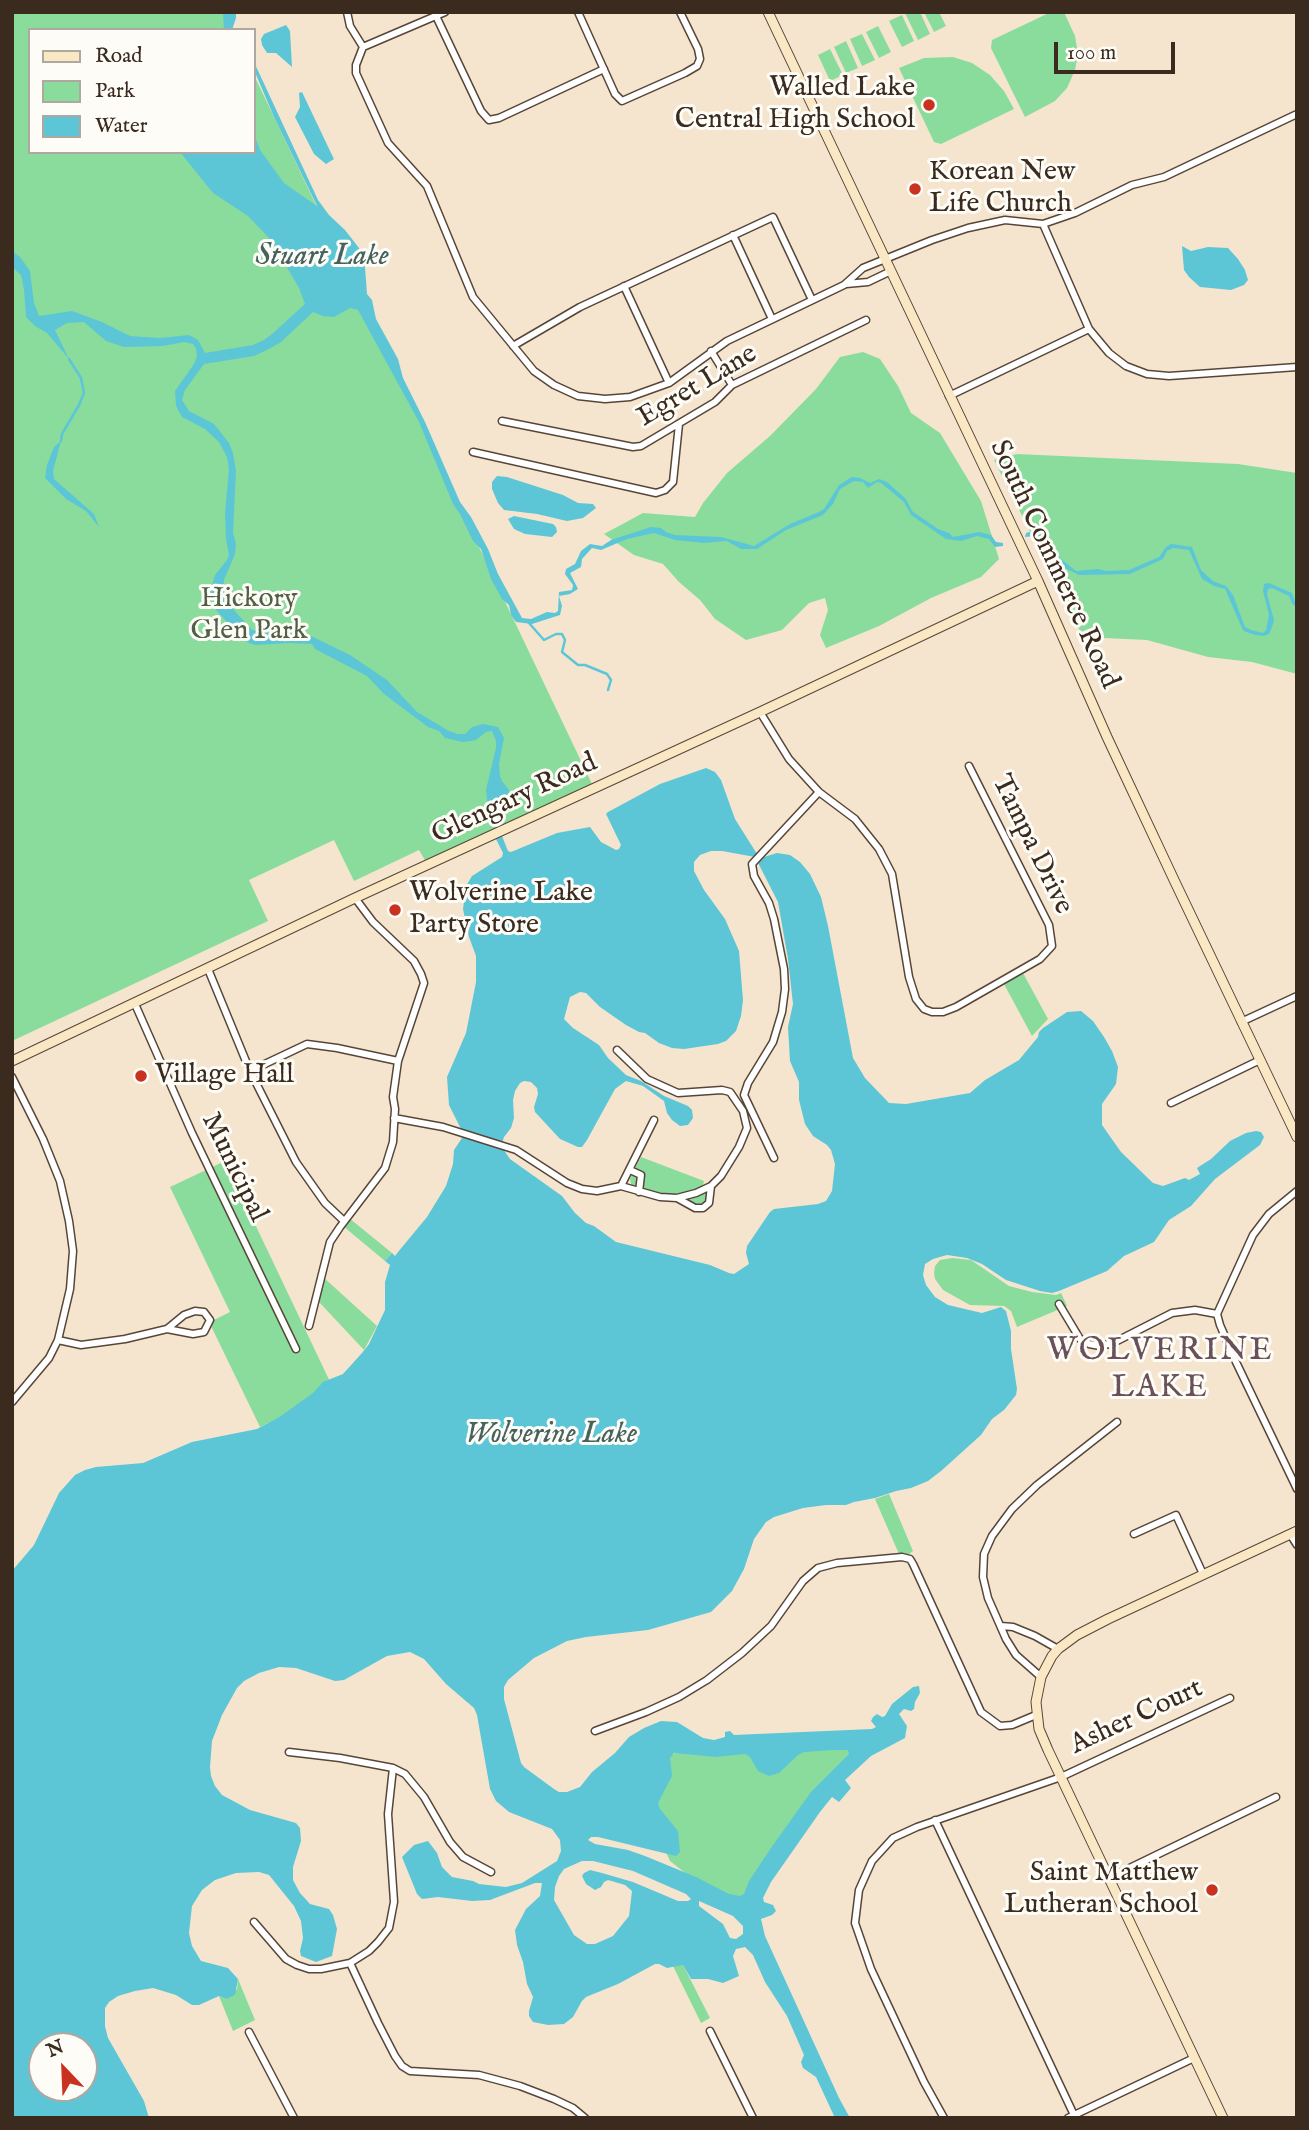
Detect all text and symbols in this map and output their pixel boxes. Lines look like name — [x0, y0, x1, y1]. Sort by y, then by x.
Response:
legend — [28, 28, 256, 154]
scale bar — [1057, 28, 1178, 72]
text: 100 m — [1067, 40, 1116, 67]
text: Road — [95, 43, 142, 70]
place label: Walled Lake Central High School — [675, 72, 915, 138]
text: Park — [95, 78, 135, 105]
marker: Walled Lake Central High School — [921, 97, 937, 113]
text: Water — [95, 113, 147, 140]
place label: Korean New Life Church — [929, 156, 1075, 222]
marker: Korean New Life Church — [907, 181, 923, 197]
water label: Stuart Lake — [255, 240, 389, 276]
street label: Egret Lane — [632, 338, 764, 436]
street label: South Commerce Road — [981, 435, 1125, 695]
park label: Hickory Glen Park — [191, 583, 307, 649]
street label: Glengary Road — [427, 747, 603, 853]
street label: Tampa Drive — [983, 770, 1079, 920]
place label: Wolverine Lake Party Store — [409, 877, 593, 943]
marker: Wolverine Lake Party Store — [387, 902, 403, 918]
place label: Village Hall — [155, 1059, 294, 1093]
marker: Village Hall — [133, 1068, 149, 1084]
street label: Municipal — [192, 1108, 274, 1228]
district label: WOLVERINE LAKE — [1048, 1333, 1272, 1408]
water label: Wolverine Lake — [465, 1418, 637, 1454]
street label: Asher Court — [1065, 1673, 1209, 1763]
place label: Saint Matthew Lutheran School — [1004, 1857, 1198, 1923]
marker: Saint Matthew Lutheran School — [1204, 1882, 1220, 1898]
north arrow — [28, 2032, 98, 2102]
text: N — [43, 2035, 68, 2064]

